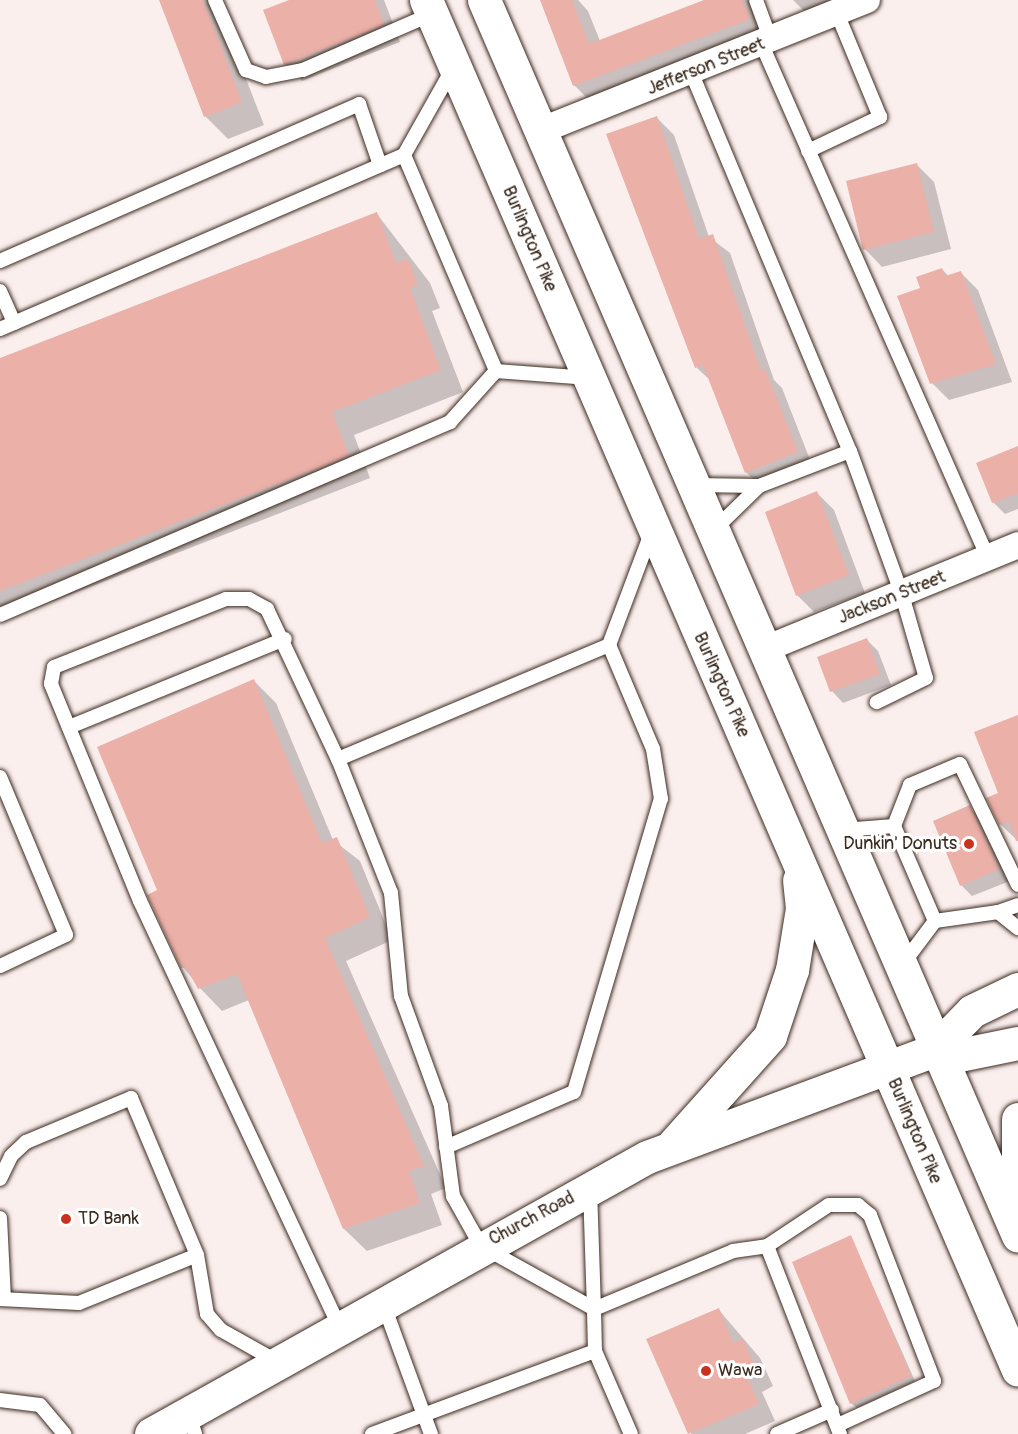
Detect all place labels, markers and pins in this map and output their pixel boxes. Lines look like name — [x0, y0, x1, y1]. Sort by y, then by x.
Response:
place label: Dunkin' Donuts — [843, 833, 957, 855]
marker: Dunkin' Donuts — [962, 837, 976, 851]
place label: TD Bank — [78, 1208, 139, 1230]
marker: TD Bank — [59, 1212, 73, 1226]
place label: Wawa — [718, 1360, 762, 1382]
marker: Wawa — [699, 1364, 713, 1378]

